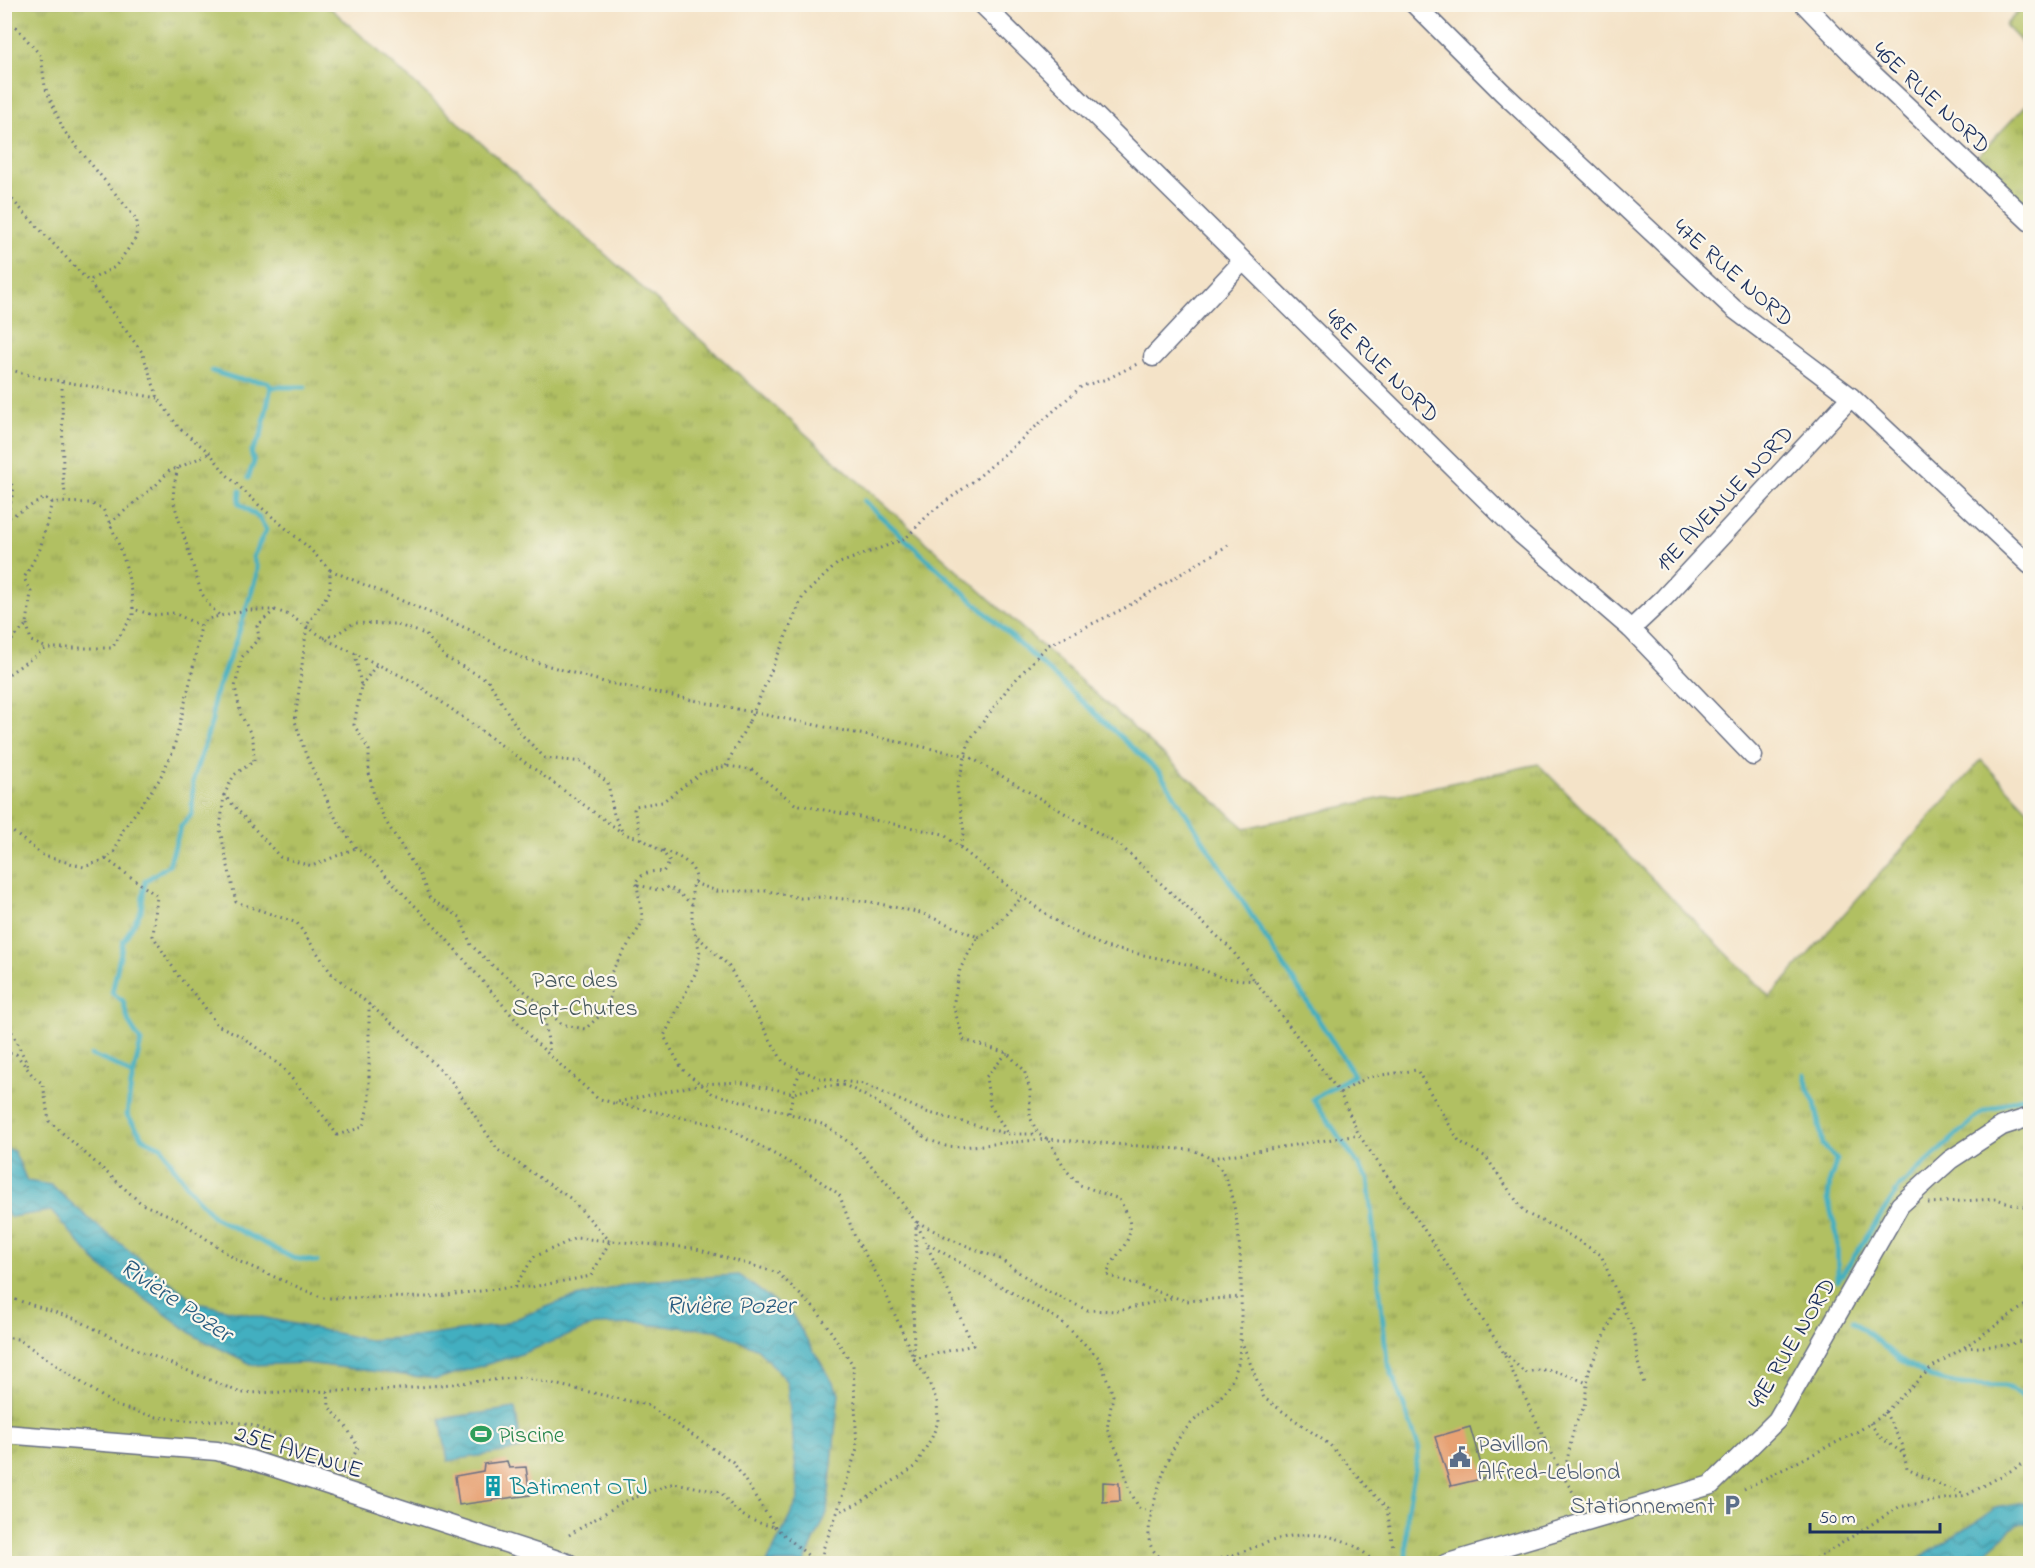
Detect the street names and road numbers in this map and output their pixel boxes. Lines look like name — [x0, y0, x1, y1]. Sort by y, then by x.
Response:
street label: 46E RUE NORD — [1863, 34, 1998, 163]
street label: 47E RUE NORD — [1664, 211, 1801, 337]
street label: 48E RUE NORD — [1316, 301, 1447, 432]
street label: 19E AVENUE NORD — [1648, 419, 1803, 581]
street label: 49E RUE NORD — [1740, 1272, 1846, 1417]
street label: 25E AVENUE — [230, 1417, 367, 1490]

